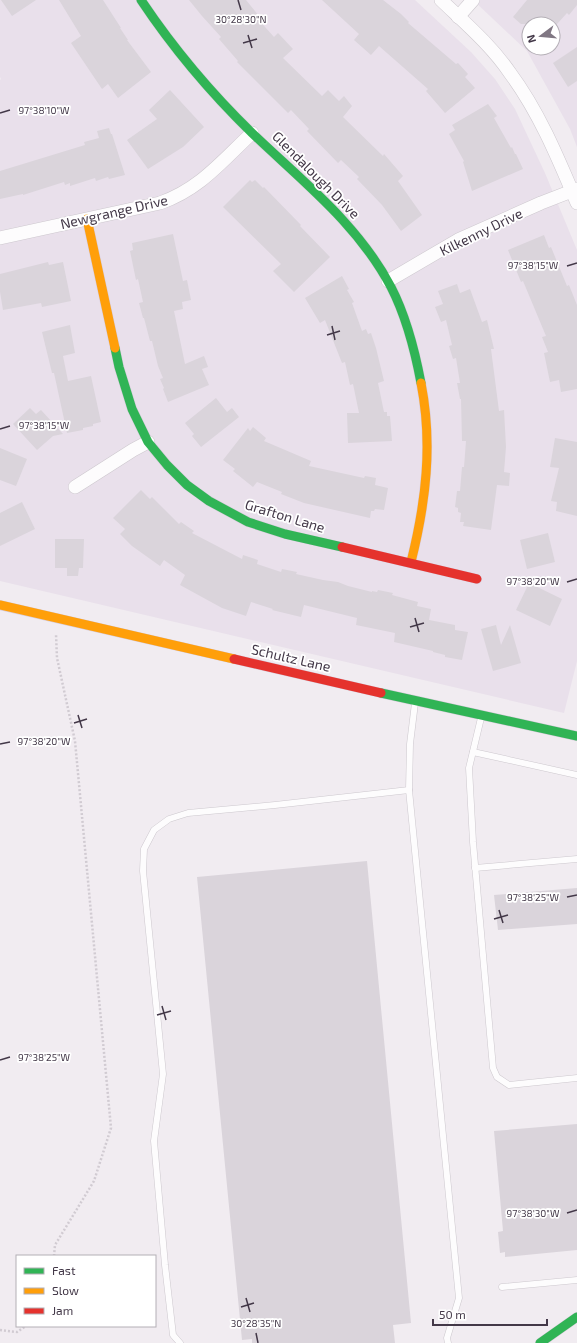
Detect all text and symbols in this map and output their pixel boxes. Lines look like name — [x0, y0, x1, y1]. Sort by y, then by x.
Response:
text: 30°28'30"N — [215, 13, 267, 25]
north arrow — [521, 16, 561, 56]
text: N — [524, 33, 538, 45]
text: 97°38'10"W — [18, 104, 70, 116]
street label: Glendalough Drive — [269, 127, 364, 222]
street label: Newgrange Drive — [58, 191, 169, 232]
street label: Kilkenny Drive — [437, 204, 525, 259]
text: 97°38'15"W — [508, 259, 559, 271]
text: 97°38'15"W — [19, 419, 70, 431]
street label: Grafton Lane — [243, 495, 327, 536]
text: 97°38'20"W — [507, 575, 560, 587]
street label: Schultz Lane — [250, 640, 332, 675]
text: 97°38'20"W — [18, 735, 71, 747]
text: 97°38'25"W — [507, 891, 560, 903]
text: 97°38'25"W — [18, 1051, 71, 1063]
text: 97°38'30"W — [507, 1207, 560, 1219]
legend — [16, 1255, 156, 1327]
text: Fast — [52, 1263, 76, 1277]
text: Slow — [52, 1283, 79, 1297]
scale bar — [433, 1301, 547, 1327]
text: Jam — [52, 1303, 73, 1317]
text: 50 m — [439, 1307, 466, 1321]
text: 30°28'35"N — [231, 1317, 281, 1329]

